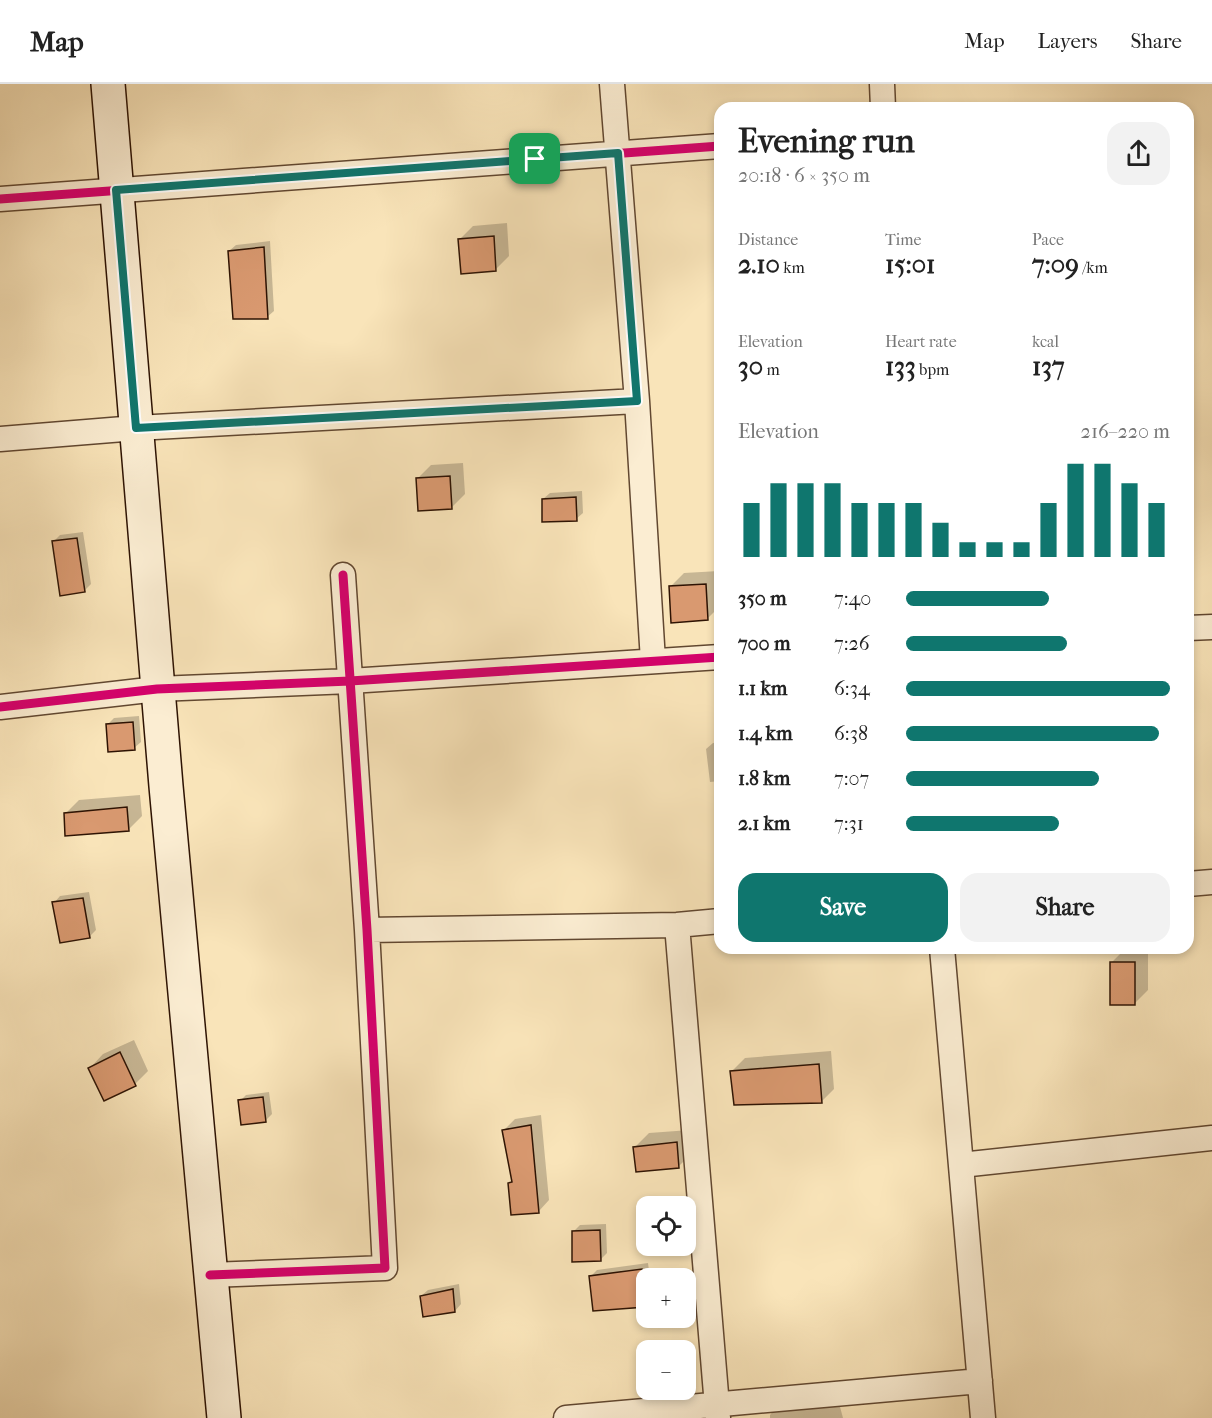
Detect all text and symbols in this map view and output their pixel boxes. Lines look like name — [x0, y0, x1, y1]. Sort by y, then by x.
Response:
text: Map — [30, 25, 84, 58]
text: Map — [964, 29, 1005, 53]
text: Layers — [1038, 29, 1097, 53]
text: Share — [1130, 29, 1182, 53]
text: Evening run — [738, 122, 915, 161]
button: share — [1107, 122, 1170, 185]
pin — [509, 133, 560, 184]
icon: arrive — [518, 142, 551, 175]
text: 20:18 · 6 × 350 m — [738, 164, 870, 187]
text: Distance — [738, 230, 798, 249]
text: Time — [885, 230, 921, 249]
text: Pace — [1032, 230, 1064, 249]
text: 2.10 — [738, 249, 780, 280]
text: 15:01 — [885, 249, 935, 280]
text: 7:09 — [1032, 249, 1079, 280]
text: km — [780, 258, 805, 277]
text: /km — [1079, 258, 1108, 277]
text: Elevation — [738, 332, 803, 351]
text: Heart rate — [885, 332, 957, 351]
text: kcal — [1032, 332, 1059, 351]
text: 30 — [738, 351, 763, 382]
text: 133 — [885, 351, 916, 382]
text: 137 — [1032, 351, 1065, 382]
text: m — [763, 360, 780, 379]
text: bpm — [916, 360, 949, 379]
text: Elevation — [738, 420, 819, 443]
text: 216–220 m — [1081, 420, 1170, 443]
text: 350 m — [738, 587, 787, 610]
text: 7:40 — [834, 587, 871, 610]
text: 700 m — [738, 632, 791, 655]
text: 7:26 — [834, 632, 870, 655]
text: 1.1 km — [738, 677, 787, 700]
text: 6:34 — [834, 677, 870, 700]
text: 1.4 km — [738, 722, 793, 745]
text: 6:38 — [834, 722, 868, 745]
text: 1.8 km — [738, 767, 790, 790]
text: 7:07 — [834, 767, 869, 790]
text: 2.1 km — [738, 812, 791, 835]
text: 7:31 — [834, 812, 864, 835]
button: Save — [738, 873, 948, 942]
button: Share — [960, 873, 1170, 942]
map controls — [636, 1196, 696, 1400]
button: locate — [636, 1196, 696, 1256]
button: + — [636, 1268, 696, 1328]
button: − — [636, 1340, 696, 1400]

